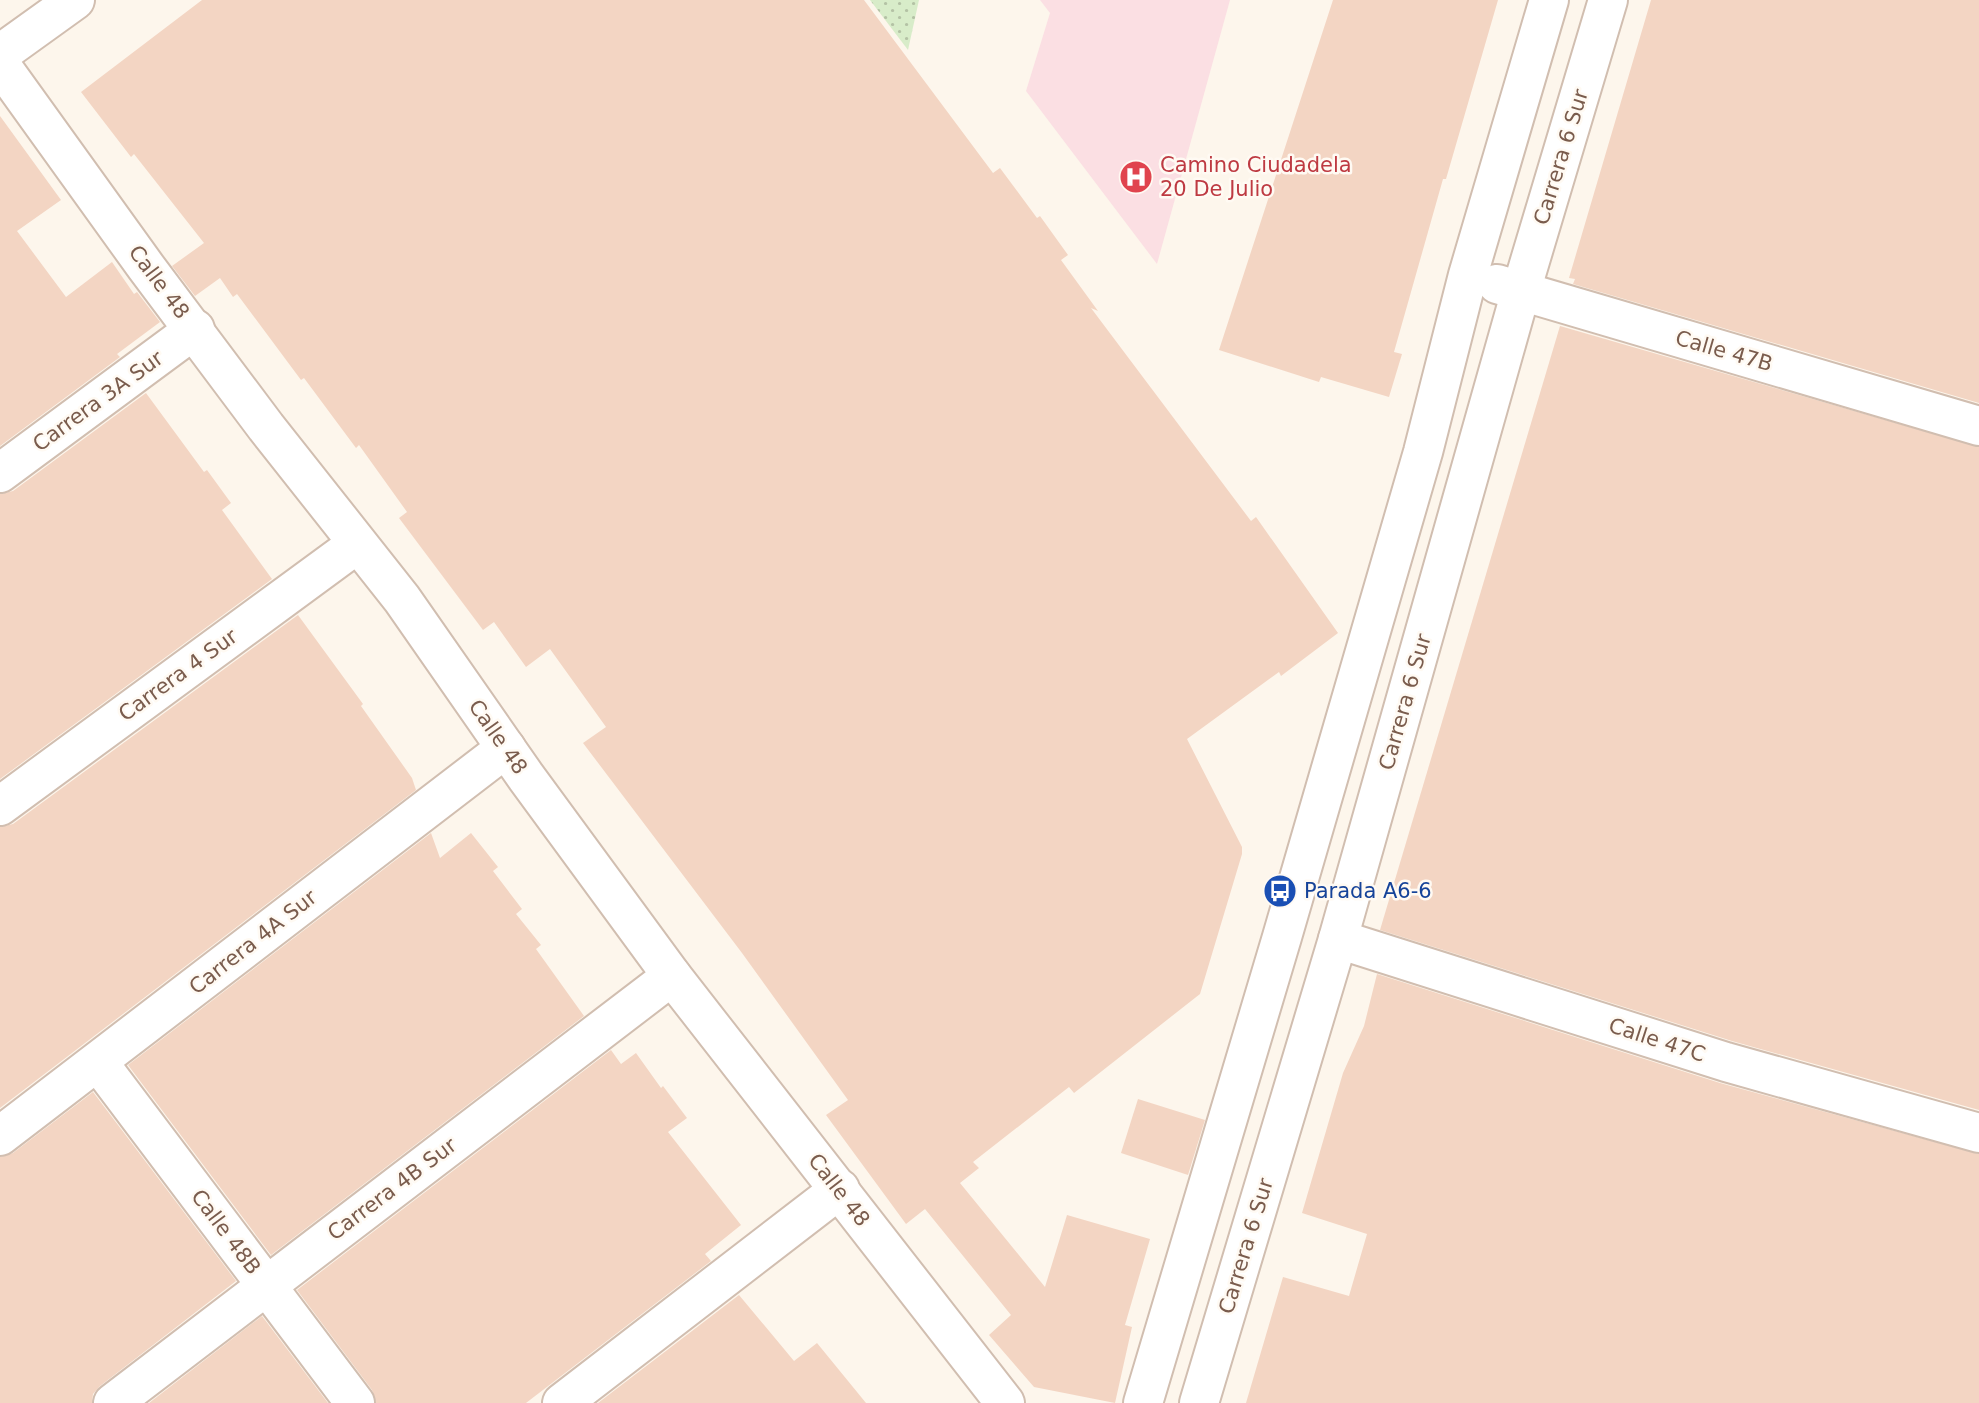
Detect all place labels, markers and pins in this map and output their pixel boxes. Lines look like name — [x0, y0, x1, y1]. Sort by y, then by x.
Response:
place label: Camino Ciudadela 20 De Julio — [1160, 153, 1352, 201]
hospital icon: Camino Ciudadela 20 De Julio — [1117, 158, 1155, 196]
bus stop icon: Parada A6-6 — [1261, 872, 1299, 910]
place label: Parada A6-6 — [1304, 879, 1432, 903]

